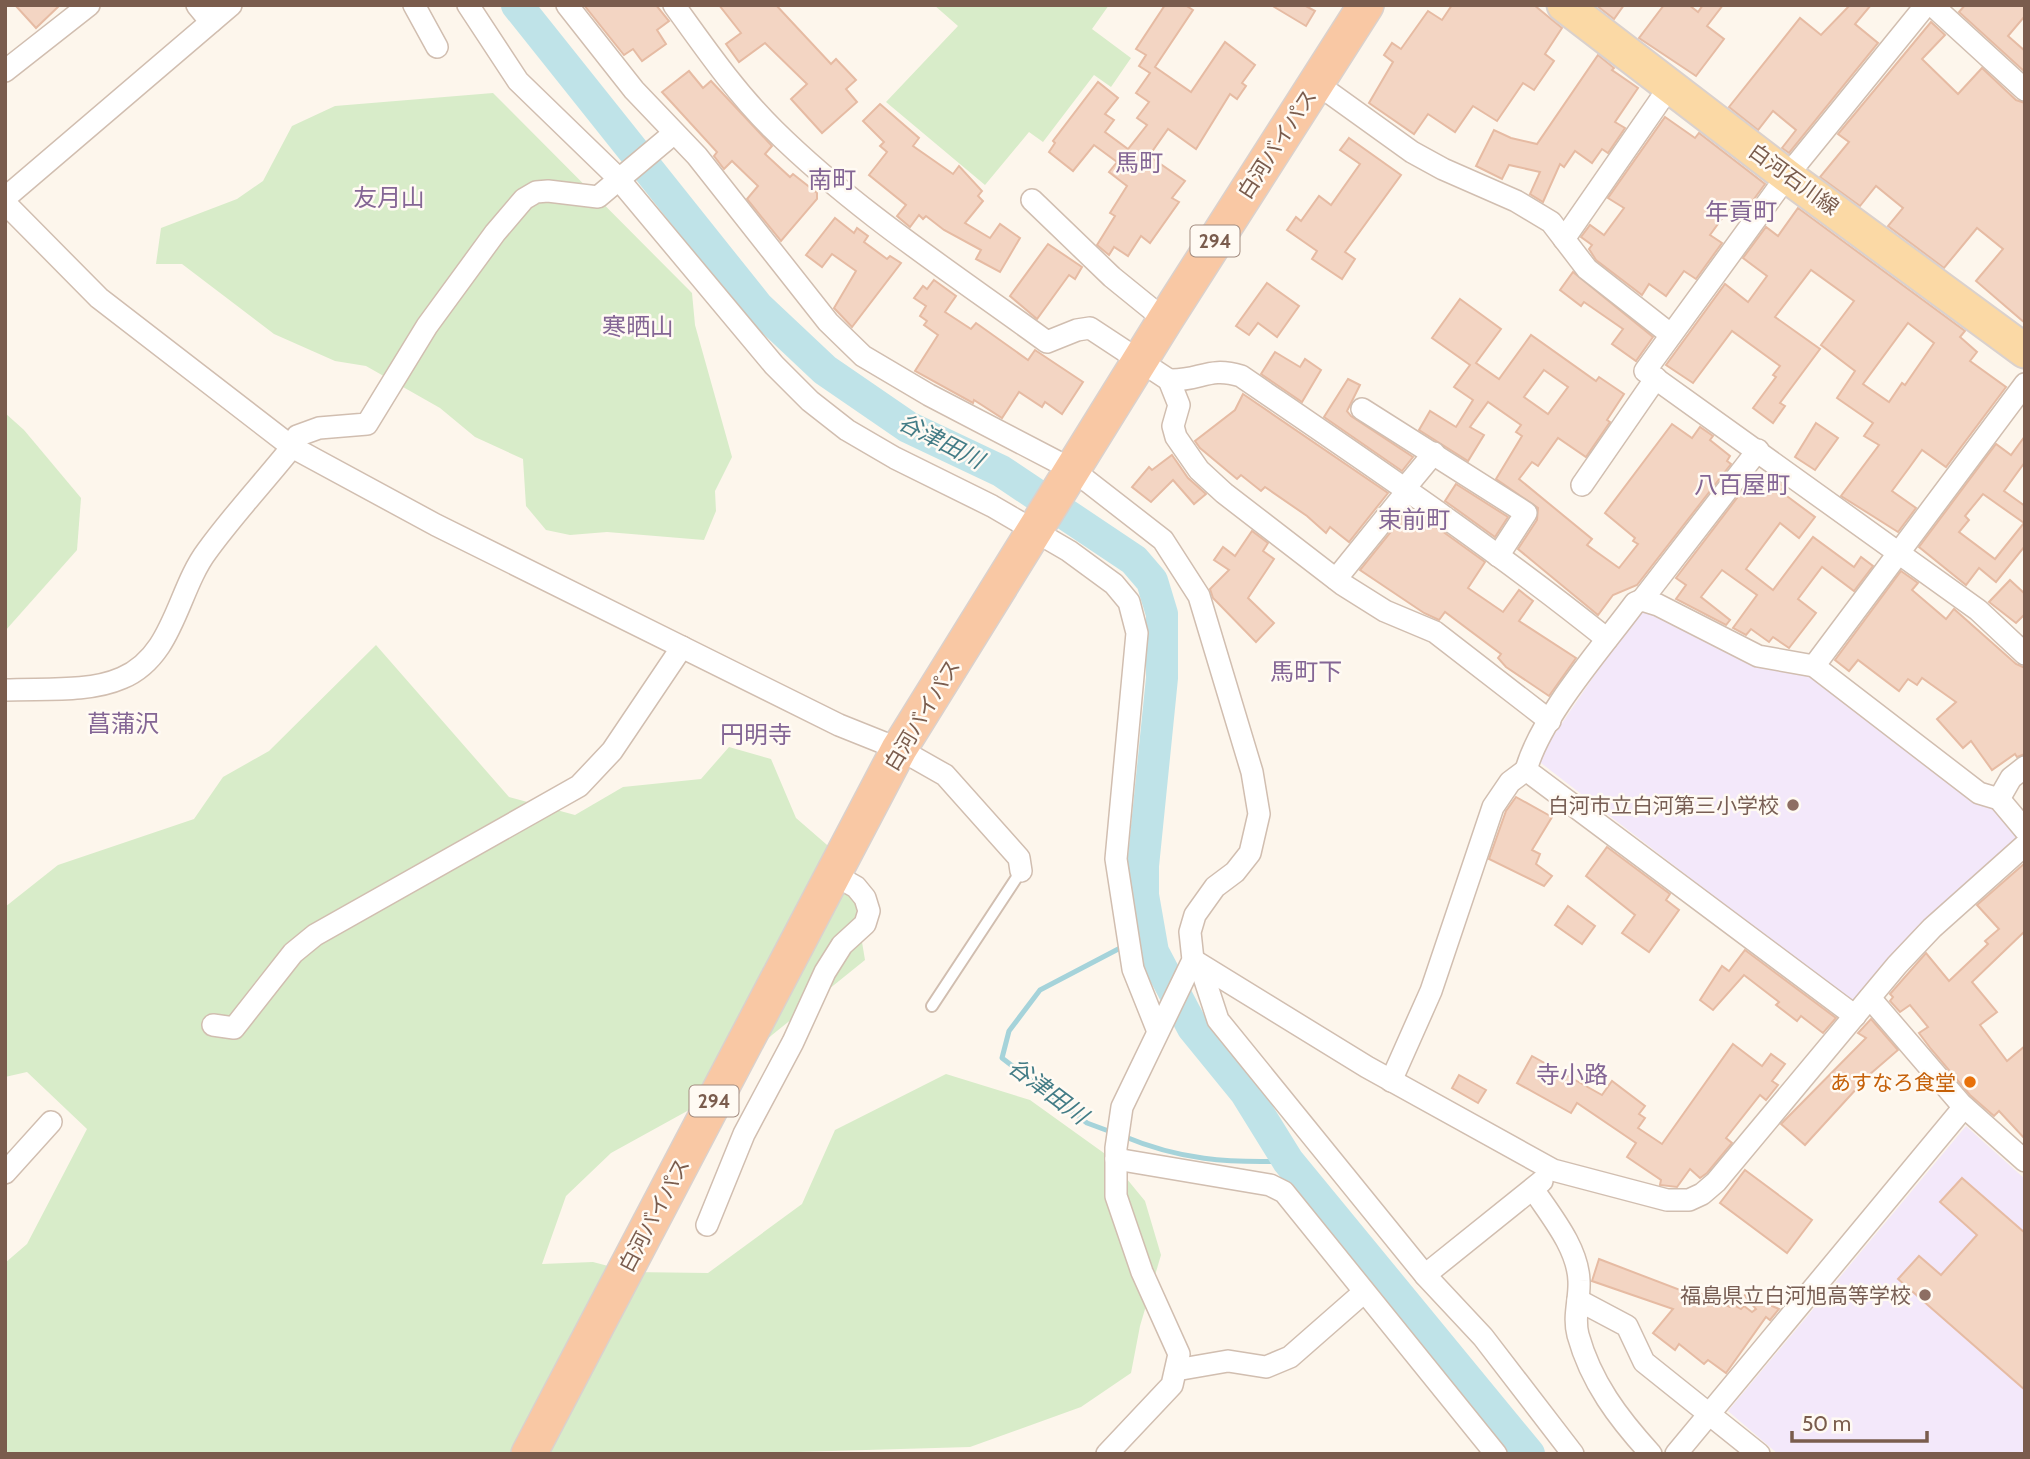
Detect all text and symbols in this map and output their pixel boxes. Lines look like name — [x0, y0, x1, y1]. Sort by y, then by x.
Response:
street label: 白河バイパス — [1232, 85, 1322, 203]
street label: 白河石川線 — [1744, 138, 1844, 220]
district label: 馬町 — [1115, 148, 1163, 177]
district label: 南町 — [808, 165, 856, 194]
district label: 友月山 — [353, 183, 425, 212]
district label: 年貢町 — [1705, 197, 1777, 226]
road number: 294 — [1190, 226, 1240, 256]
district label: 寒晒山 — [602, 312, 674, 341]
water label: 谷津田川 — [894, 408, 991, 476]
district label: 八百屋町 — [1694, 470, 1790, 499]
district label: 束前町 — [1378, 505, 1450, 534]
street label: 白河バイパス — [879, 655, 965, 775]
district label: 馬町下 — [1270, 657, 1342, 686]
district label: 菖蒲沢 — [87, 709, 159, 738]
district label: 円明寺 — [720, 720, 792, 749]
place label: 白河市立白河第三小学校 — [1548, 793, 1779, 818]
marker: 白河市立白河第三小学校 — [1785, 797, 1801, 813]
water label: 谷津田川 — [1003, 1052, 1096, 1132]
district label: 寺小路 — [1536, 1060, 1608, 1089]
place label: あすなろ食堂 — [1830, 1070, 1956, 1095]
marker: あすなろ食堂 — [1962, 1074, 1978, 1090]
road number: 294 — [690, 1086, 738, 1116]
street label: 白河バイパス — [613, 1154, 695, 1276]
place label: 福島県立白河旭高等学校 — [1680, 1283, 1911, 1308]
marker: 福島県立白河旭高等学校 — [1917, 1287, 1933, 1303]
scale bar — [1792, 1400, 1927, 1444]
text: 50 m — [1802, 1411, 1851, 1436]

